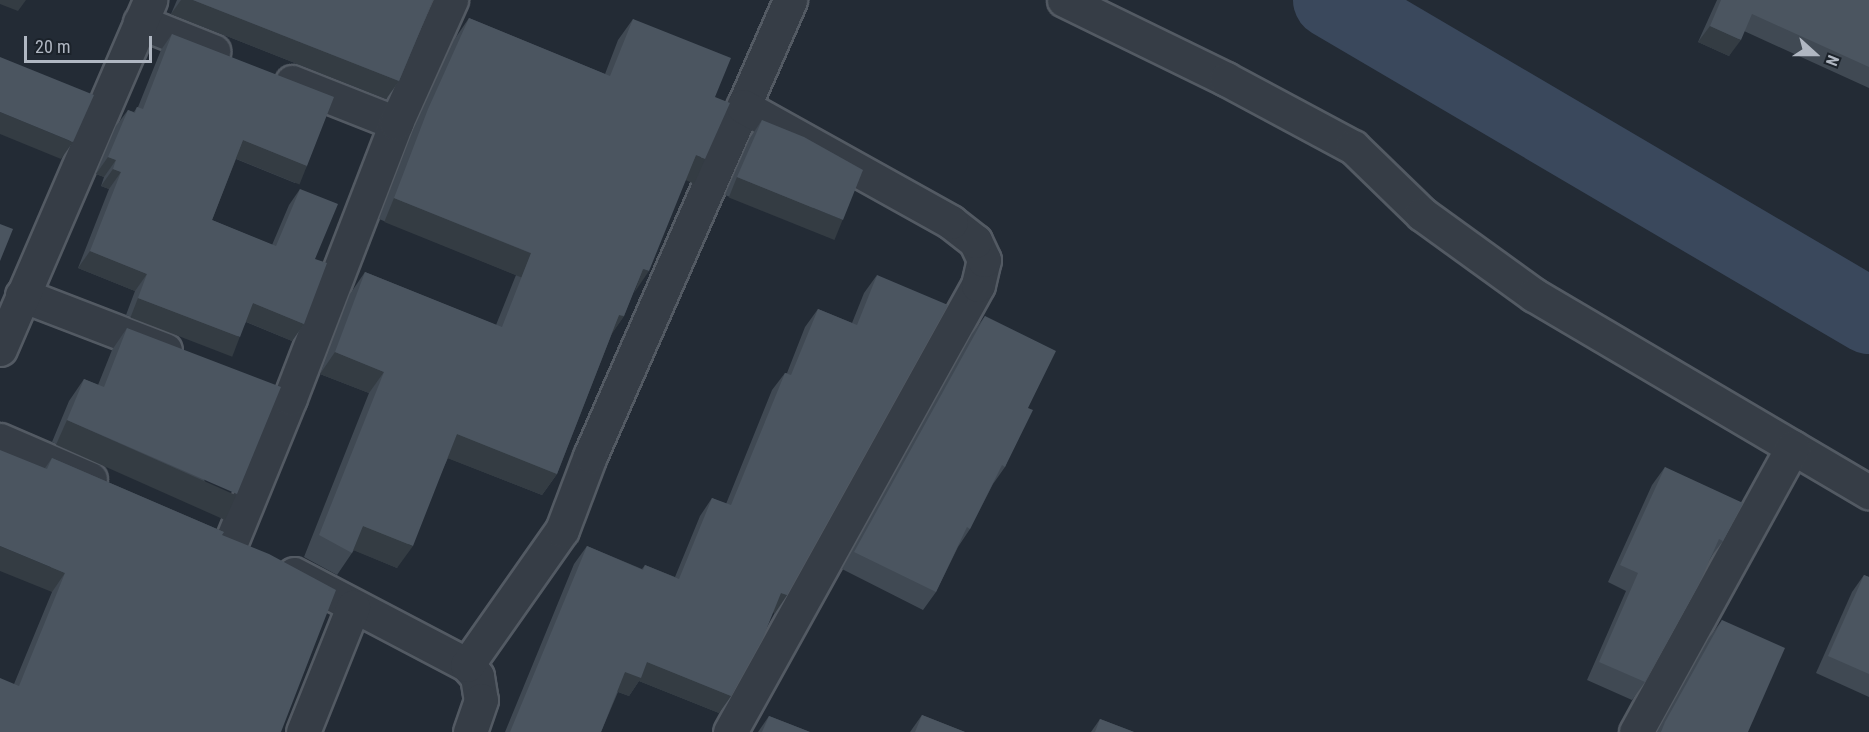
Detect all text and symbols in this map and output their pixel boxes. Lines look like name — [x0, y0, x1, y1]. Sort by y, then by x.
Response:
scale bar — [27, 24, 154, 62]
north arrow — [1785, 24, 1845, 84]
text: 20 m — [35, 36, 70, 57]
text: N — [1822, 53, 1843, 69]

